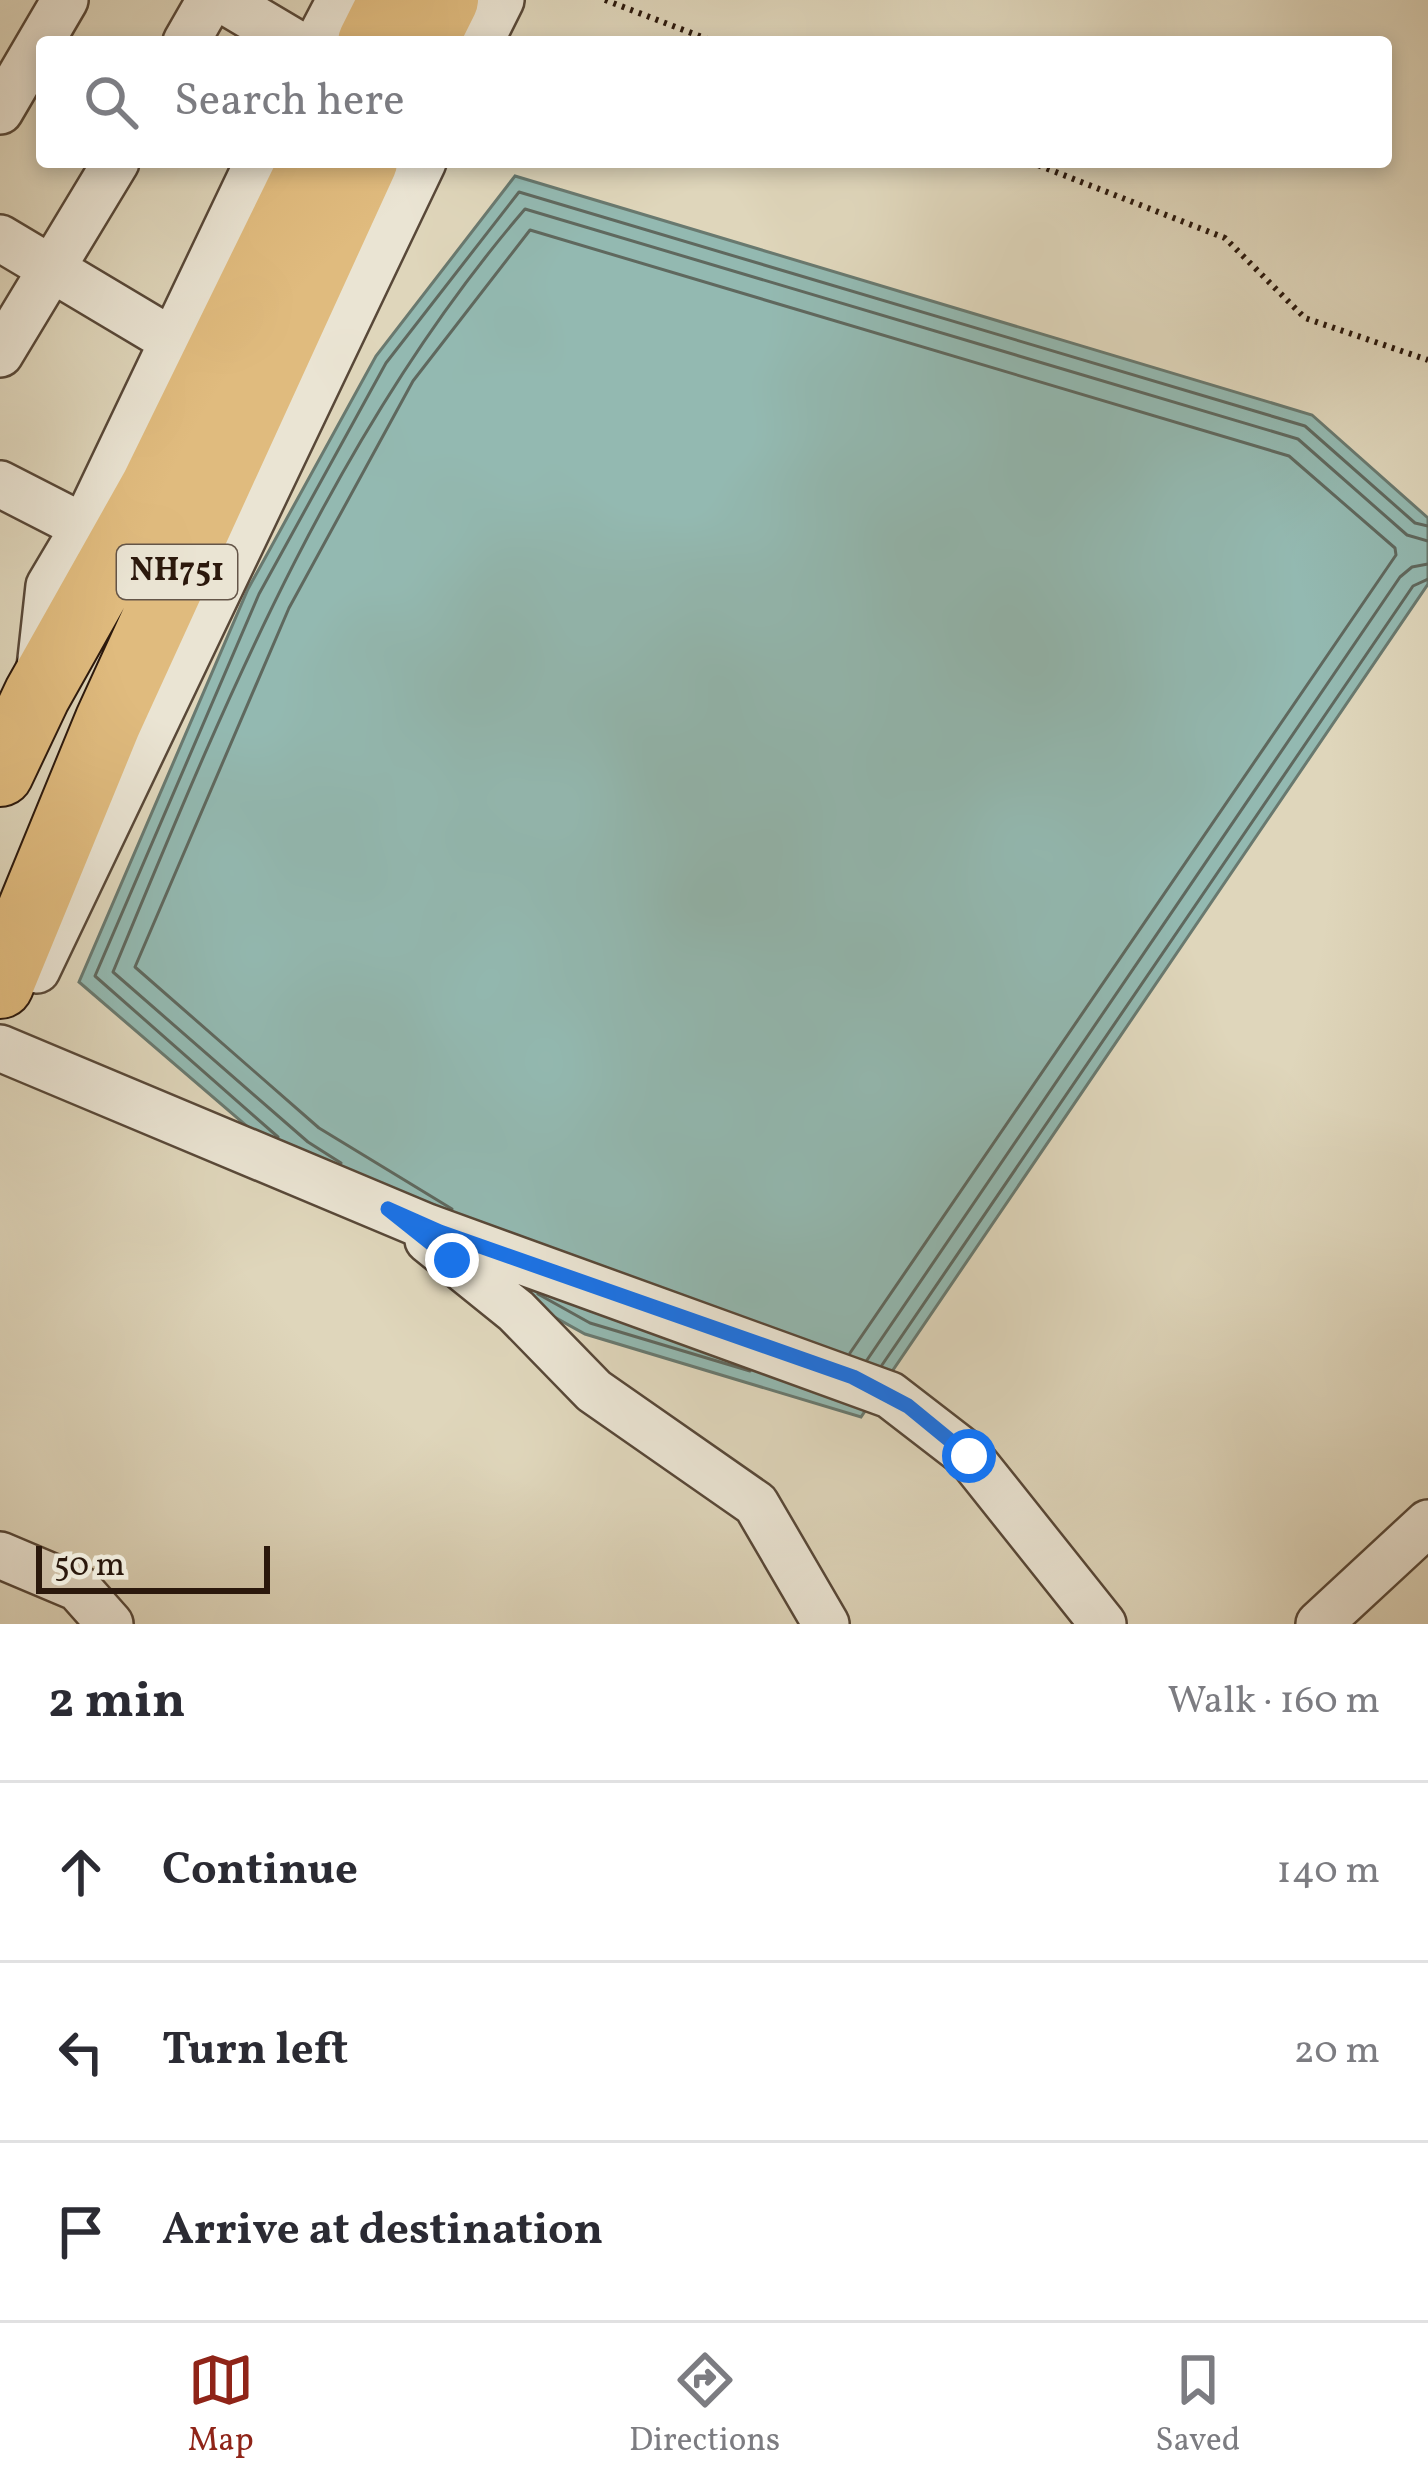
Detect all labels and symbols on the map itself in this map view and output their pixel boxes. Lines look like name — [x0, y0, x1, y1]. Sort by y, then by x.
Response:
road number: NH751 — [117, 545, 237, 599]
route end — [425, 1233, 479, 1287]
route start — [942, 1429, 996, 1483]
scale bar — [36, 1540, 270, 1593]

